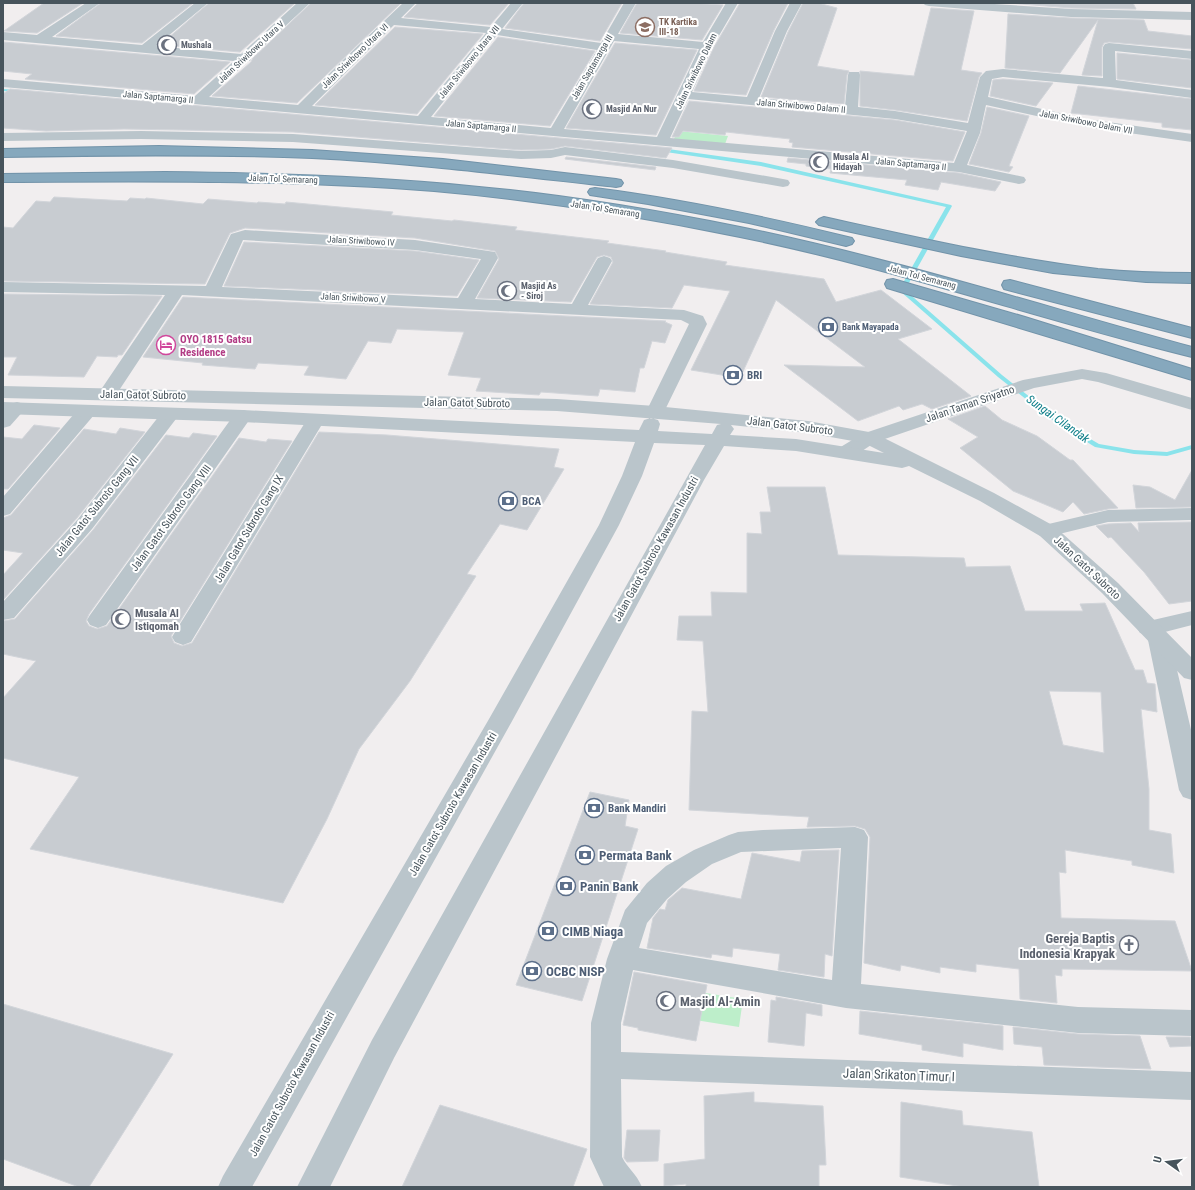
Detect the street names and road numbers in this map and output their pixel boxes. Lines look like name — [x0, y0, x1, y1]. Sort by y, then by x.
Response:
street label: Jalan Sriwibowo Utara V — [216, 19, 286, 85]
street label: Jalan Sriwibowo Utara VI — [320, 22, 390, 90]
street label: Jalan Sriwibowo Utara VII — [437, 24, 501, 100]
street label: Jalan Sriwibowo Dalam — [673, 31, 719, 110]
street label: Jalan Saptamarga III — [569, 33, 615, 101]
street label: Jalan Saptamarga II — [122, 89, 194, 105]
street label: Jalan Sriwibowo Dalam II — [756, 97, 846, 115]
street label: Jalan Sriwibowo Dalam VII — [1039, 108, 1133, 136]
street label: Jalan Saptamarga II — [445, 118, 517, 134]
street label: Jalan Saptamarga II — [875, 156, 947, 172]
street label: Jalan Tol Semarang — [248, 173, 318, 185]
street label: Jalan Tol Semarang — [570, 199, 640, 219]
street label: Jalan Sriwibowo IV — [327, 234, 395, 248]
street label: Jalan Tol Semarang — [887, 263, 957, 291]
street label: Jalan Sriwibowo V — [320, 291, 386, 305]
street label: Jalan Taman Sriyatno — [924, 383, 1017, 425]
street label: Jalan Gatot Subroto — [100, 388, 187, 402]
street label: Jalan Gatot Subroto — [424, 396, 511, 410]
street label: Jalan Gatot Subroto — [746, 414, 834, 438]
street label: Jalan Gatot Subroto Gang VII — [52, 453, 142, 559]
street label: Jalan Gatot Subroto Gang VIII — [128, 462, 214, 574]
street label: Jalan Gatot Subroto Gang IX — [212, 473, 286, 585]
street label: Jalan Gatot Subroto Kawasan Industri — [611, 474, 701, 624]
street label: Jalan Gatot Subroto — [1051, 534, 1123, 603]
street label: Jalan Gatot Subroto Kawasan Industri — [406, 730, 500, 878]
street label: Jalan Gatot Subroto Kawasan Industri — [247, 1009, 337, 1159]
street label: Jalan Srikaton Timur I — [843, 1066, 955, 1084]

